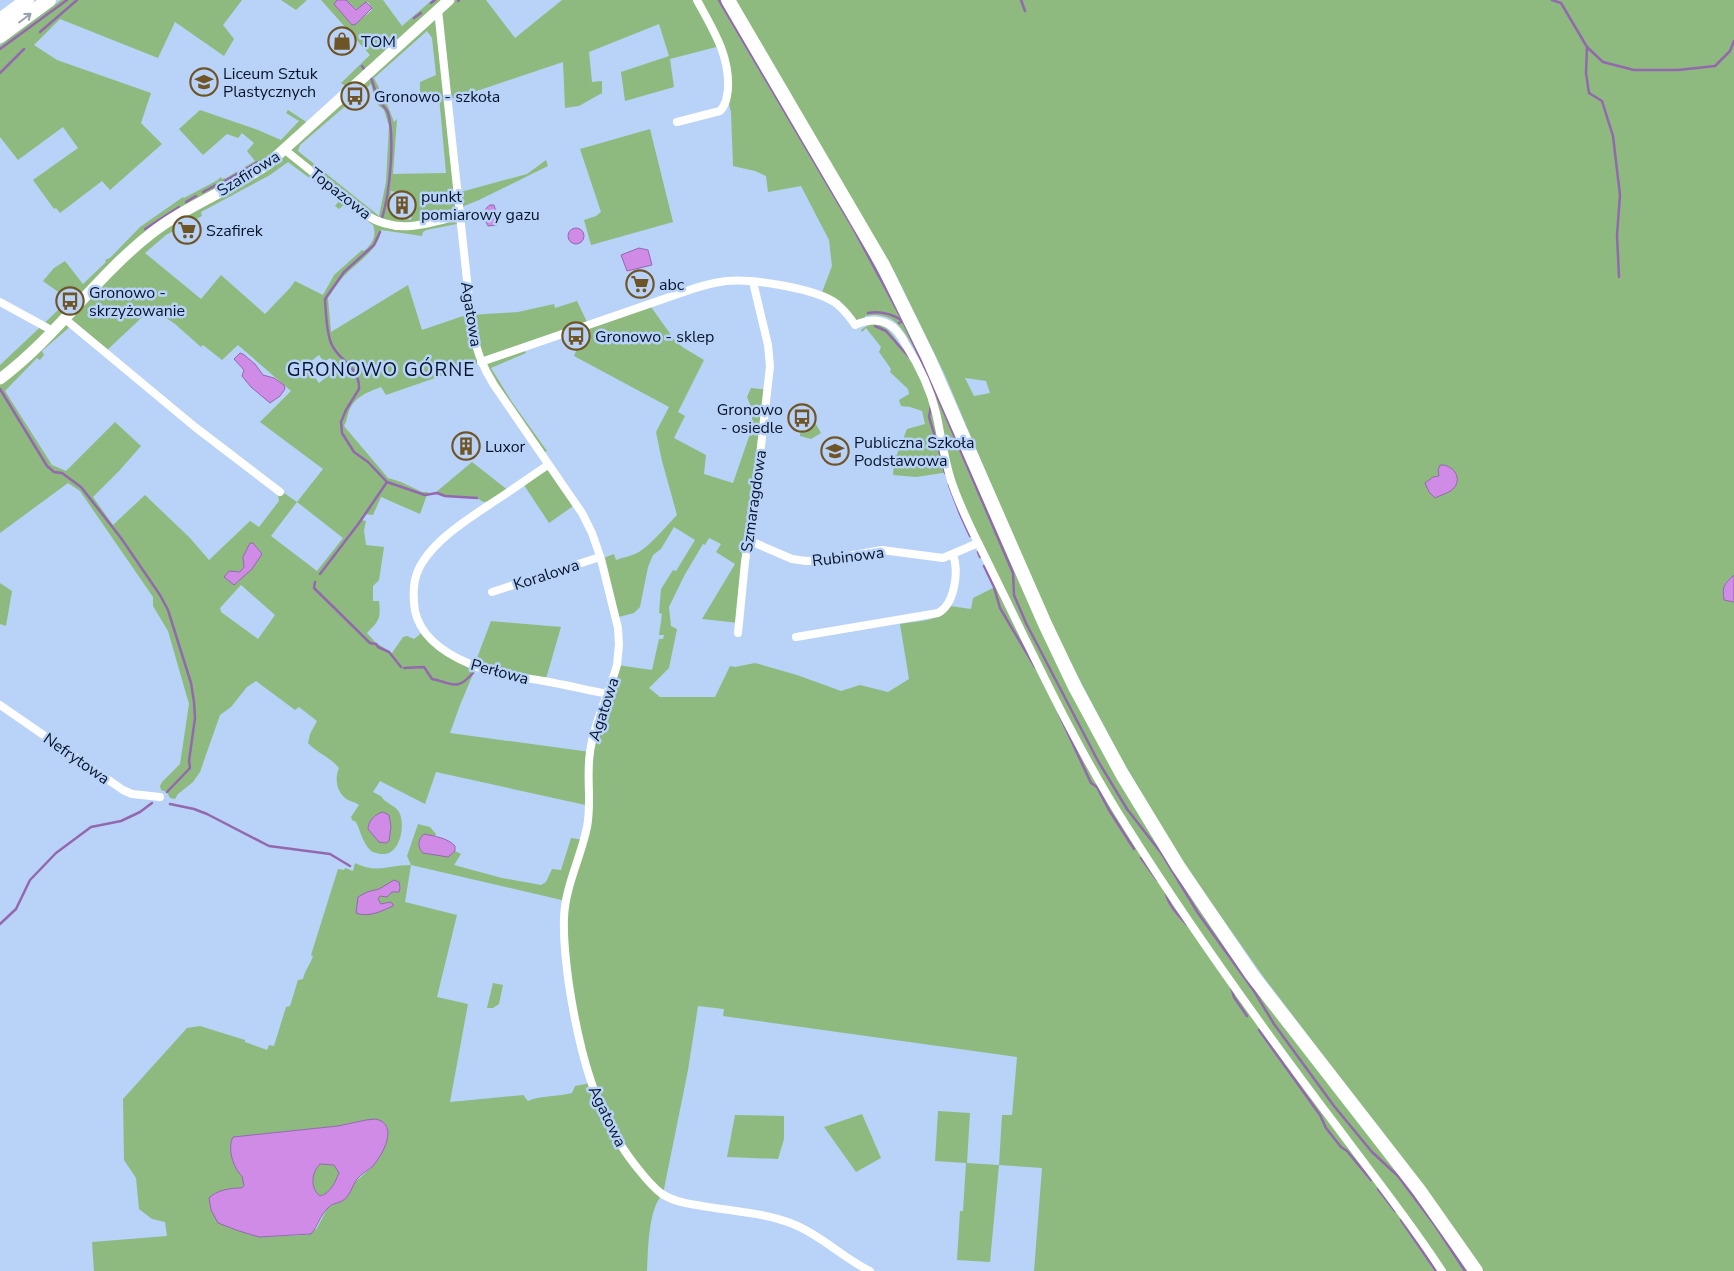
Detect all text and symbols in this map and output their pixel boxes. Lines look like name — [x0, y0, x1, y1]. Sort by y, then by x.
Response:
one-way arrow — [18, 13, 32, 23]
shop icon: TOM — [327, 26, 357, 56]
place label: TOM — [361, 31, 396, 53]
place label: Liceum Sztuk Plastycznych — [223, 63, 319, 103]
school or university icon: Liceum Sztuk Plastycznych — [189, 67, 219, 97]
bus stop icon: Gronowo - szkoła — [340, 81, 370, 111]
place label: Gronowo - szkoła — [374, 86, 500, 108]
street label: Szafirowa — [213, 146, 284, 202]
street label: Topazowa — [305, 163, 376, 225]
place label: punkt pomiarowy gazu — [421, 186, 540, 226]
building icon: punkt pomiarowy gazu — [387, 190, 417, 220]
supermarket icon: Szafirek — [172, 215, 202, 245]
place label: Szafirek — [206, 220, 264, 242]
supermarket icon: abc — [625, 269, 655, 299]
place label: abc — [659, 274, 685, 296]
street label: Agatowa — [455, 280, 487, 348]
place label: Gronowo - skrzyżowanie — [89, 282, 185, 322]
bus stop icon: Gronowo - skrzyżowanie — [55, 286, 85, 316]
bus stop icon: Gronowo - sklep — [561, 321, 591, 351]
place label: Gronowo - sklep — [595, 326, 714, 348]
district label: GRONOWO GÓRNE — [287, 357, 475, 383]
place label: Gronowo - osiedle — [717, 399, 783, 439]
bus stop icon: Gronowo - osiedle — [787, 403, 817, 433]
building icon: Luxor — [451, 431, 481, 461]
place label: Publiczna Szkoła Podstawowa — [854, 432, 974, 472]
place label: Luxor — [485, 436, 526, 458]
school or university icon: Publiczna Szkoła Podstawowa — [820, 436, 850, 466]
street label: Szmaragdowa — [736, 449, 772, 554]
street label: Rubinowa — [811, 542, 885, 572]
street label: Koralowa — [511, 554, 582, 596]
street label: Perłowa — [468, 654, 531, 690]
street label: Agatowa — [583, 675, 625, 744]
street label: Nefrytowa — [39, 728, 114, 790]
street label: Agatowa — [583, 1082, 631, 1151]

